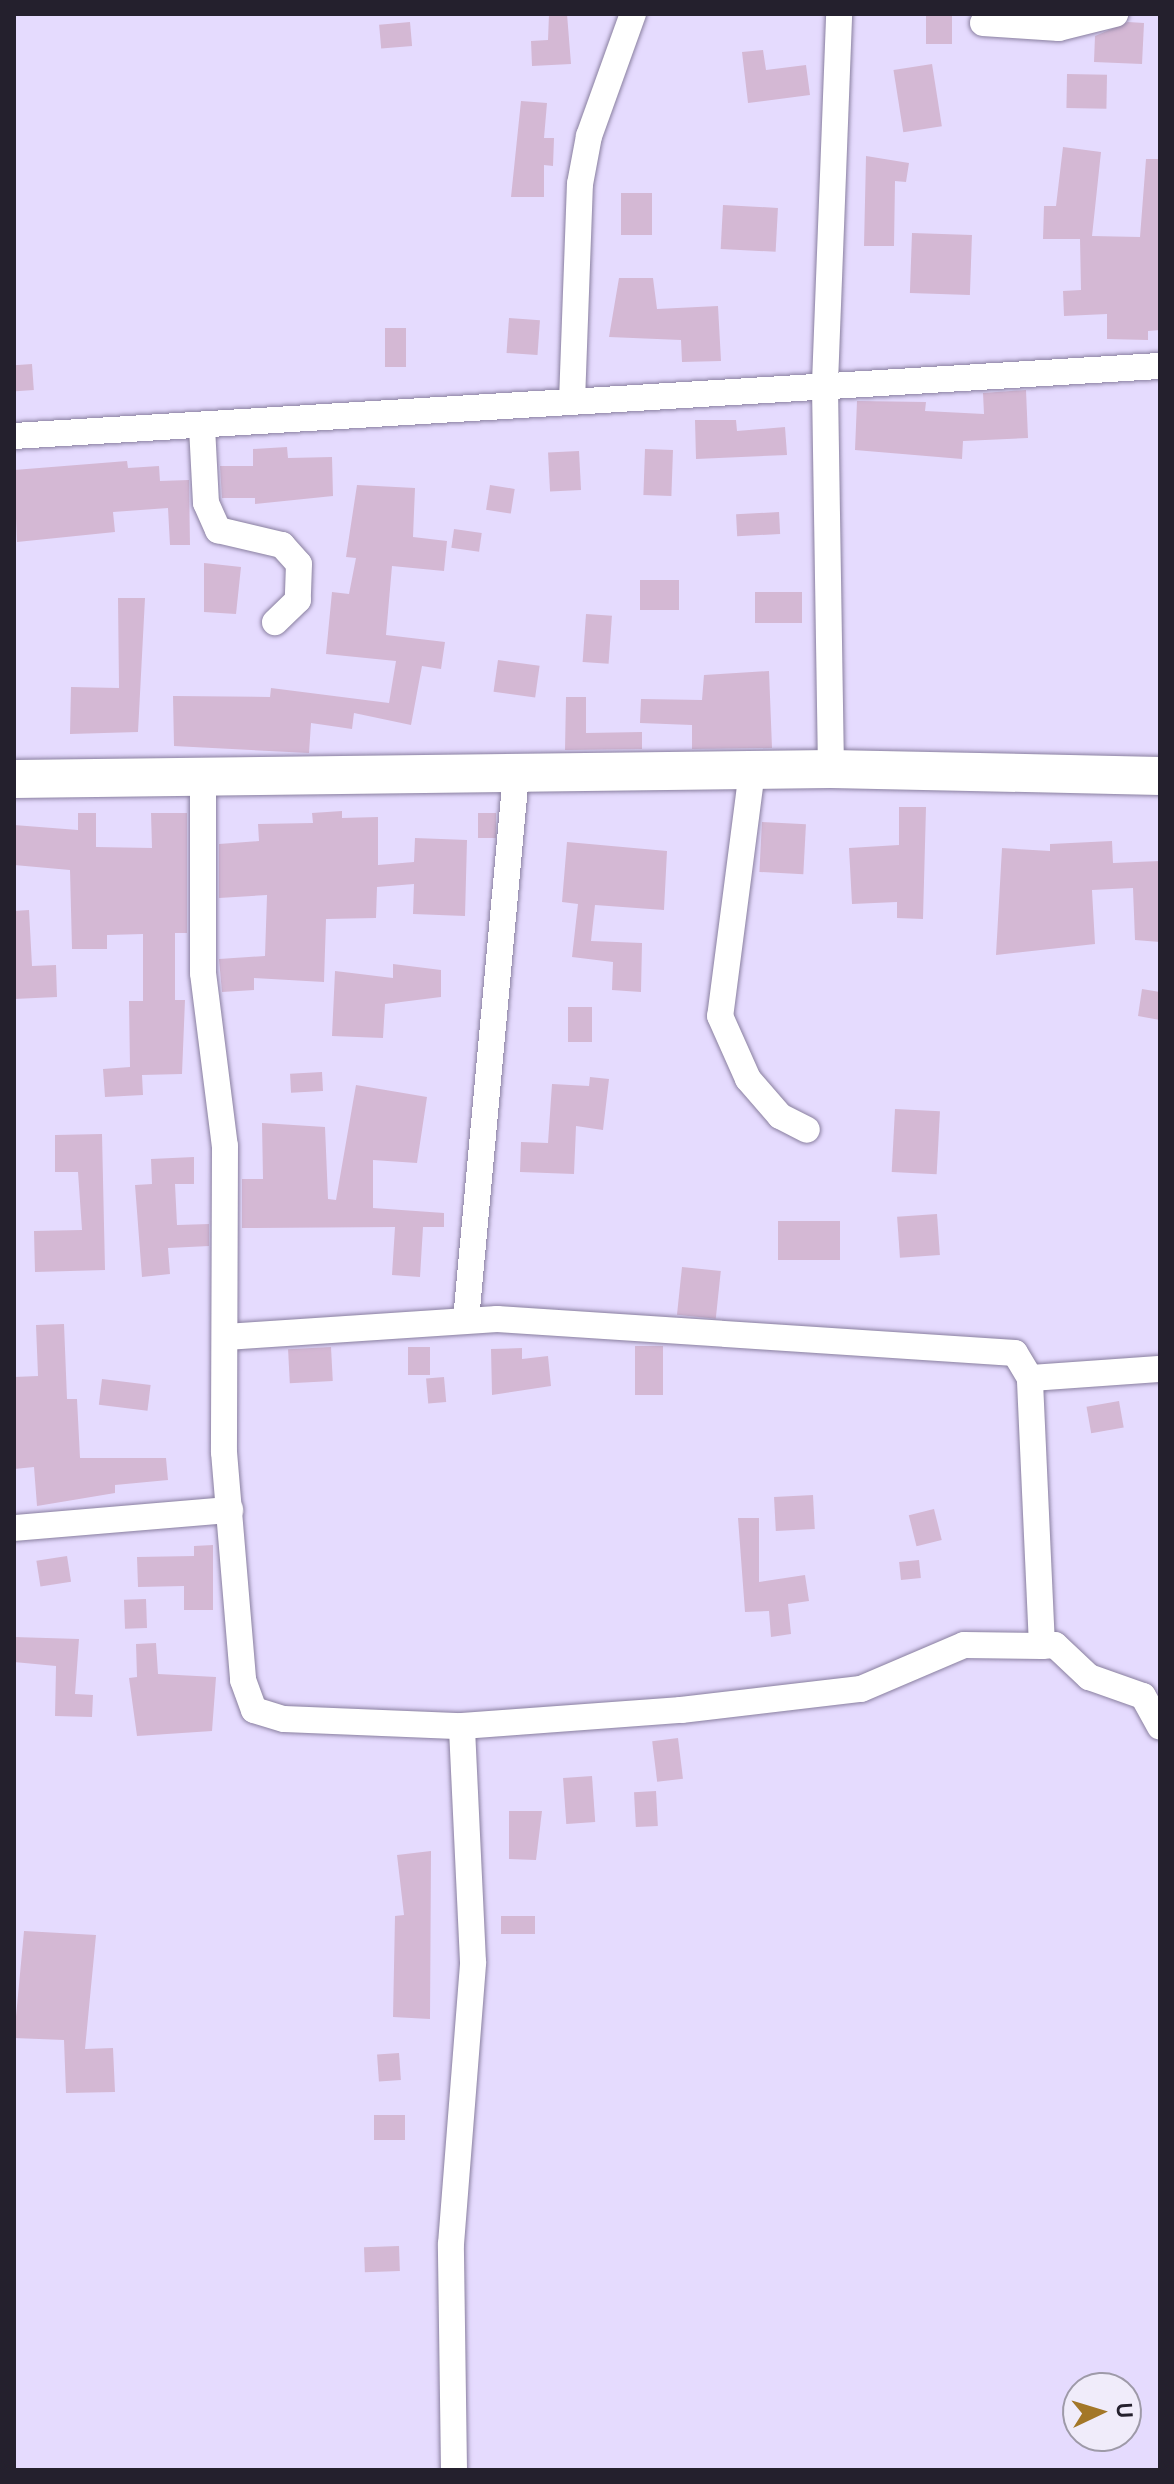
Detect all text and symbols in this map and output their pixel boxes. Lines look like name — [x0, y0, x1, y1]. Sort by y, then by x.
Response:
north arrow — [1062, 2372, 1142, 2452]
text: U — [1110, 2402, 1138, 2419]

